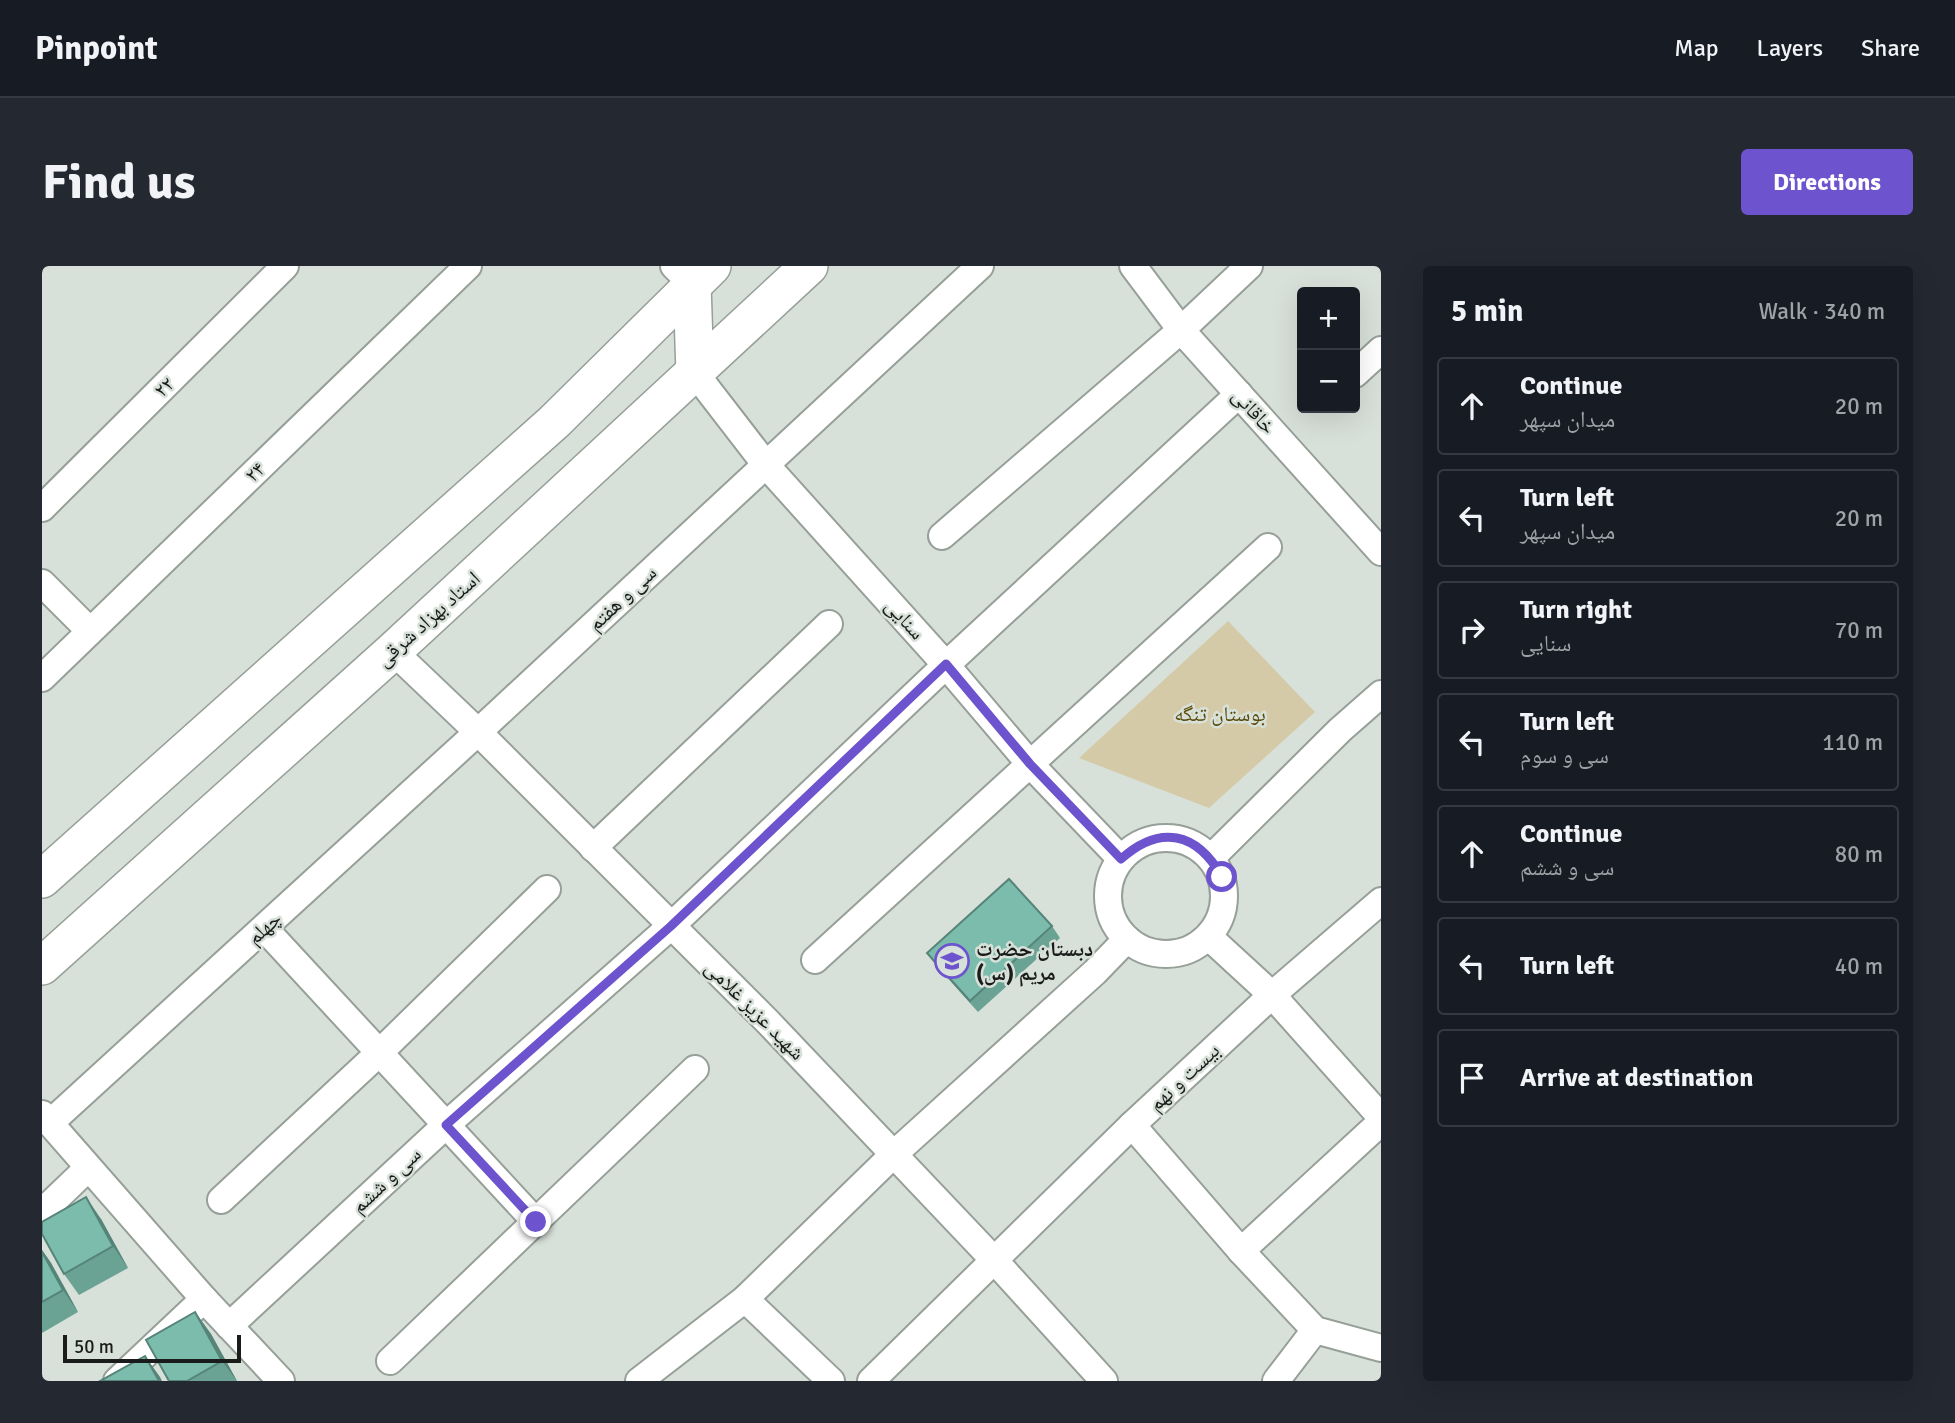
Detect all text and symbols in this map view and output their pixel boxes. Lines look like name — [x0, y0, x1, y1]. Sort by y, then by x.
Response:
text: Pinpoint — [35, 28, 158, 69]
text: Map — [1674, 33, 1719, 63]
text: Layers — [1757, 33, 1823, 63]
text: Share — [1861, 33, 1920, 63]
button: Directions — [1741, 149, 1913, 215]
text: Find us — [42, 152, 195, 212]
map controls — [1297, 287, 1360, 413]
button: + — [1297, 287, 1360, 350]
text: 5 min — [1451, 293, 1523, 330]
text: Walk · 340 m — [1759, 297, 1885, 326]
button: − — [1297, 350, 1360, 413]
text: Continue — [1520, 370, 1622, 402]
street label: ۲۲ — [148, 371, 180, 403]
street label: خاقانی — [1227, 383, 1281, 439]
icon: ahead — [1453, 387, 1491, 425]
text: 20 m — [1835, 392, 1883, 421]
text: میدان سپهر — [1520, 405, 1615, 434]
street label: ۲۴ — [239, 456, 271, 488]
text: Turn left — [1520, 482, 1614, 514]
icon: left — [1453, 499, 1491, 537]
text: 20 m — [1835, 504, 1883, 533]
text: میدان سپهر — [1520, 517, 1615, 546]
street label: سی و هفتم — [582, 560, 663, 637]
street label: استاد بهزاد شرقی — [371, 565, 485, 673]
street label: سنایی — [880, 593, 930, 645]
text: Turn right — [1520, 594, 1632, 626]
icon: right — [1453, 611, 1491, 649]
text: 70 m — [1835, 616, 1883, 645]
text: سنایی — [1520, 629, 1571, 658]
park label: بوستان تنگه — [1174, 701, 1266, 727]
text: Turn left — [1520, 706, 1614, 738]
icon: left — [1453, 723, 1491, 761]
text: 110 m — [1822, 728, 1883, 757]
text: سی و سوم — [1520, 741, 1609, 770]
text: Continue — [1520, 818, 1622, 850]
icon: ahead — [1453, 835, 1491, 873]
text: 80 m — [1835, 840, 1883, 869]
text: سی و ششم — [1520, 853, 1614, 882]
route start — [1206, 861, 1237, 892]
street label: چهلم — [241, 906, 287, 951]
place label: دبستان حضرت مریم (س) — [976, 936, 1093, 987]
school or university icon: دبستان حضرت مریم (س) — [933, 942, 971, 980]
icon: left — [1453, 947, 1491, 985]
text: Turn left — [1520, 950, 1614, 982]
text: 40 m — [1835, 952, 1883, 981]
street label: شهید عزیز غلامی — [700, 955, 810, 1065]
street label: بیست و نهم — [1143, 1037, 1226, 1117]
icon: arrive — [1453, 1059, 1491, 1097]
text: Arrive at destination — [1520, 1062, 1753, 1094]
street label: سی و ششم — [346, 1141, 427, 1220]
route end — [520, 1206, 551, 1237]
scale bar — [63, 1332, 242, 1364]
text: 50 m — [74, 1335, 114, 1359]

